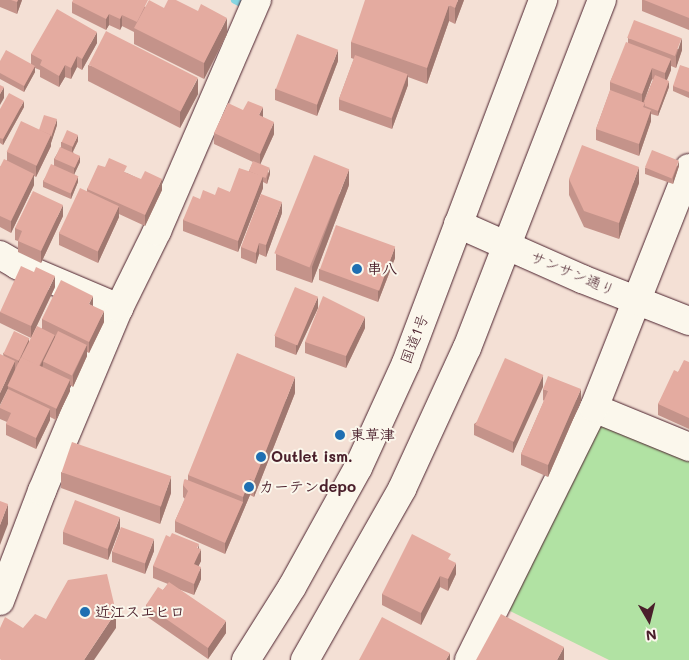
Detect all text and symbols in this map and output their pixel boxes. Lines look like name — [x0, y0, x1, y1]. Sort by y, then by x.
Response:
street label: サンサン通り — [528, 247, 618, 299]
place label: 串八 — [367, 260, 397, 278]
marker: 串八 — [351, 263, 363, 275]
street label: 国道1号 — [396, 312, 432, 366]
place label: 東草津 — [350, 426, 395, 444]
marker: 東草津 — [334, 429, 346, 441]
place label: Outlet ism. — [271, 448, 353, 466]
marker: Outlet ism. — [255, 451, 267, 463]
place label: カーテンdepo — [259, 478, 356, 496]
marker: カーテンdepo — [243, 481, 255, 493]
north arrow — [624, 595, 674, 645]
place label: 近江スエヒロ — [95, 603, 185, 621]
marker: 近江スエヒロ — [79, 606, 91, 618]
text: N — [645, 625, 658, 645]

